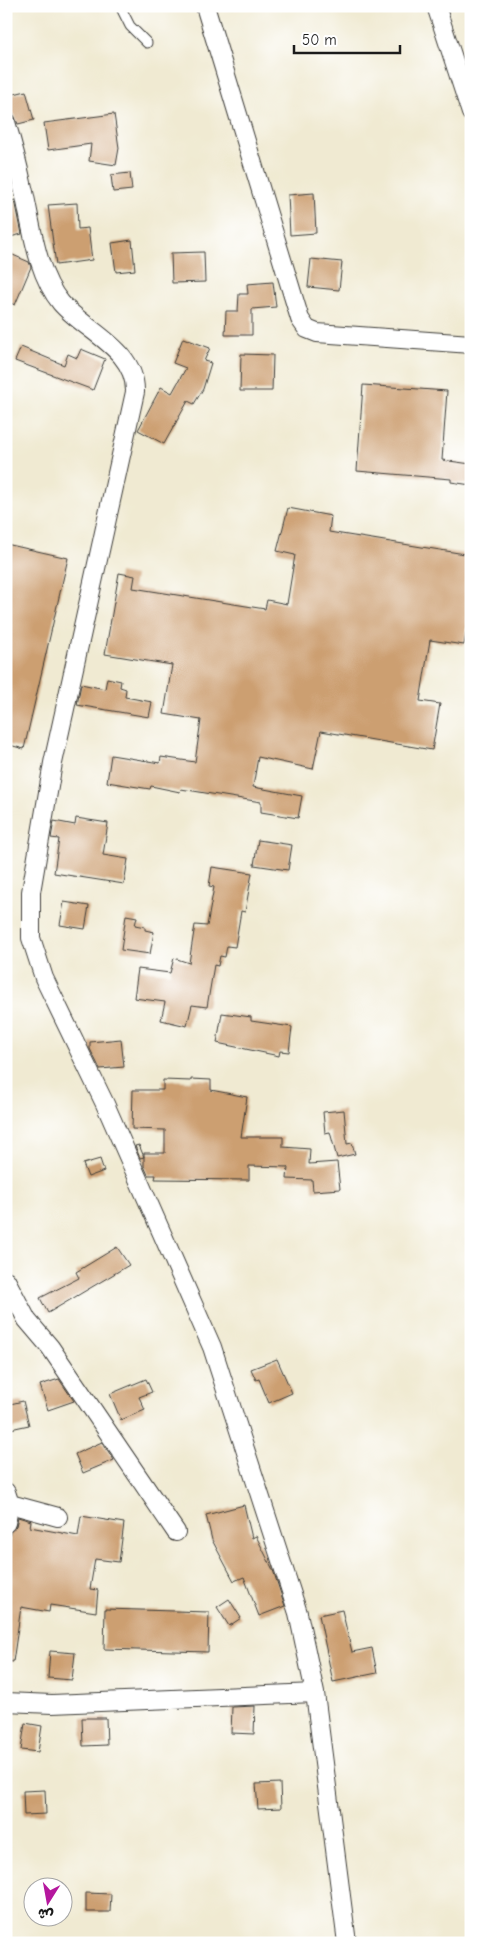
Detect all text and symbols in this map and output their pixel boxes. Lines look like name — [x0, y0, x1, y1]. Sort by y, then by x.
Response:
scale bar — [294, 22, 401, 54]
text: 50 m — [302, 31, 337, 49]
north arrow — [22, 1876, 72, 1926]
text: ش — [36, 1904, 55, 1924]

